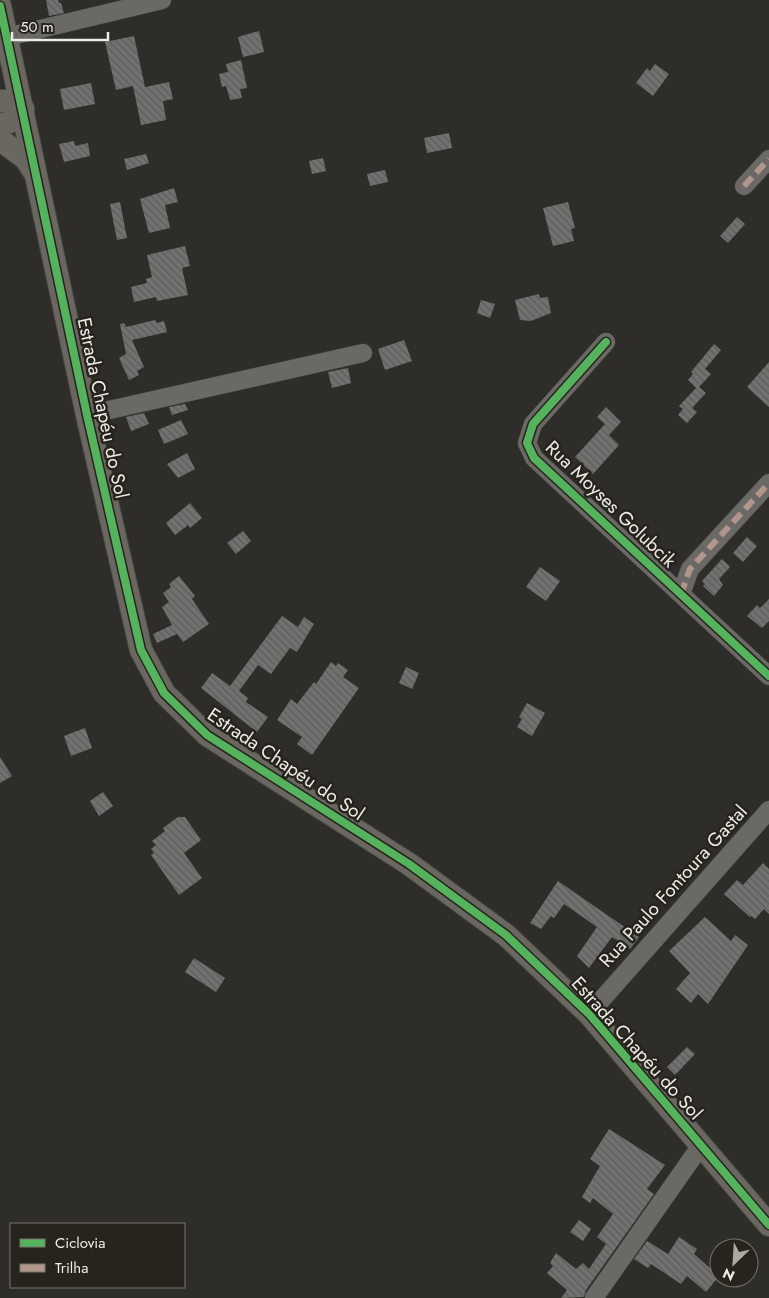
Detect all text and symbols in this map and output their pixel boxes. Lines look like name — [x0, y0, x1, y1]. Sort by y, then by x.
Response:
scale bar — [12, 10, 109, 42]
text: 50 m — [20, 16, 54, 38]
street label: Estrada Chapéu do Sol — [71, 315, 135, 501]
street label: Rua Moyses Golubcik — [539, 434, 683, 574]
street label: Estrada Chapéu do Sol — [202, 701, 370, 827]
street label: Rua Paulo Fontoura Gastal — [593, 799, 753, 973]
street label: Estrada Chapéu do Sol — [565, 970, 709, 1126]
legend — [10, 1223, 185, 1288]
text: Ciclovia — [55, 1232, 105, 1254]
north arrow — [709, 1238, 759, 1288]
text: Trilha — [55, 1257, 88, 1279]
text: N — [719, 1263, 738, 1286]

